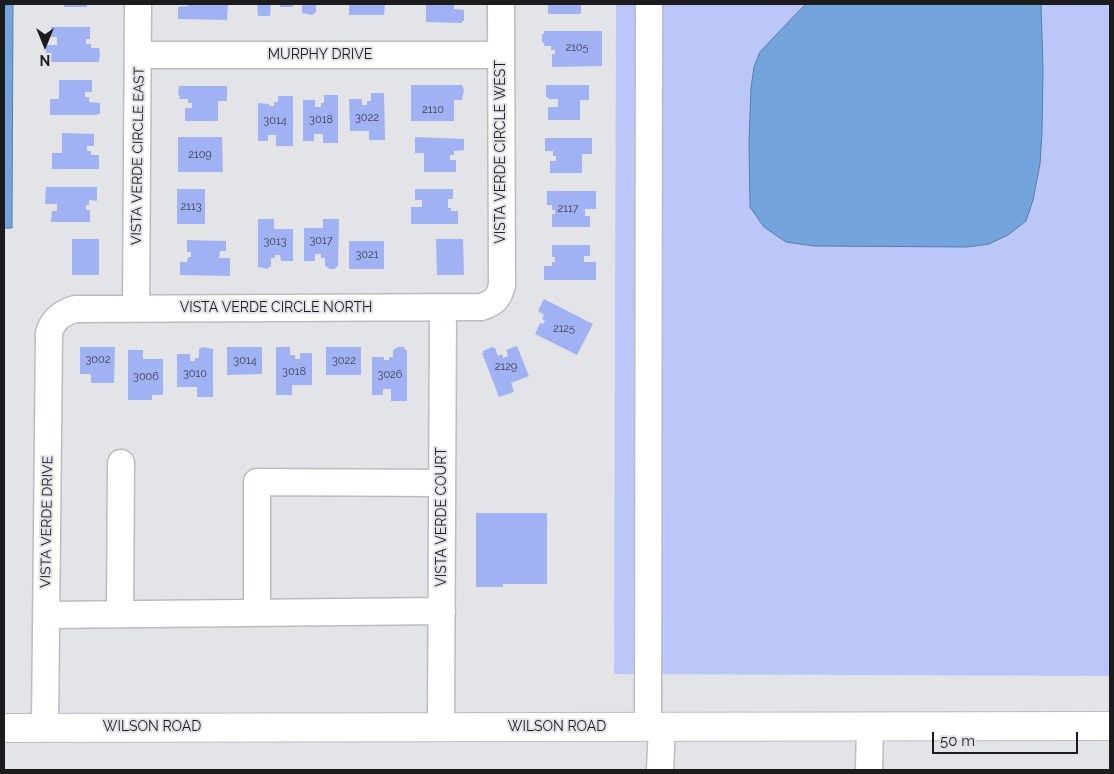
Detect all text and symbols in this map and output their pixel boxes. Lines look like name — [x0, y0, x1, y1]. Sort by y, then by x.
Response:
north arrow — [20, 20, 70, 70]
house number: 2105 — [565, 41, 589, 55]
street label: MURPHY DRIVE — [268, 47, 372, 63]
text: N — [40, 52, 50, 68]
street label: VISTA VERDE CIRCLE WEST — [493, 60, 509, 244]
street label: VISTA VERDE CIRCLE EAST — [128, 67, 148, 245]
house number: 2110 — [422, 103, 444, 117]
house number: 3022 — [355, 111, 379, 125]
house number: 3018 — [309, 113, 333, 127]
house number: 3014 — [263, 114, 287, 128]
house number: 2109 — [188, 148, 212, 162]
house number: 2113 — [180, 200, 202, 214]
house number: 2117 — [558, 202, 578, 216]
house number: 3017 — [309, 234, 333, 248]
house number: 3013 — [263, 235, 287, 249]
house number: 3021 — [355, 248, 379, 262]
street label: VISTA VERDE CIRCLE NORTH — [180, 300, 372, 316]
house number: 2125 — [553, 322, 575, 336]
house number: 3002 — [85, 353, 111, 367]
house number: 3014 — [233, 354, 257, 368]
house number: 3022 — [332, 354, 356, 368]
house number: 2129 — [495, 360, 517, 374]
house number: 3018 — [282, 365, 306, 379]
house number: 3010 — [183, 367, 207, 381]
house number: 3026 — [378, 368, 402, 382]
house number: 3006 — [133, 370, 159, 384]
street label: VISTA VERDE COURT — [434, 447, 450, 587]
street label: VISTA VERDE DRIVE — [37, 456, 57, 588]
street label: WILSON ROAD — [103, 719, 201, 735]
street label: WILSON ROAD — [508, 719, 606, 735]
scale bar — [934, 722, 1080, 754]
text: 50 m — [940, 732, 975, 750]

